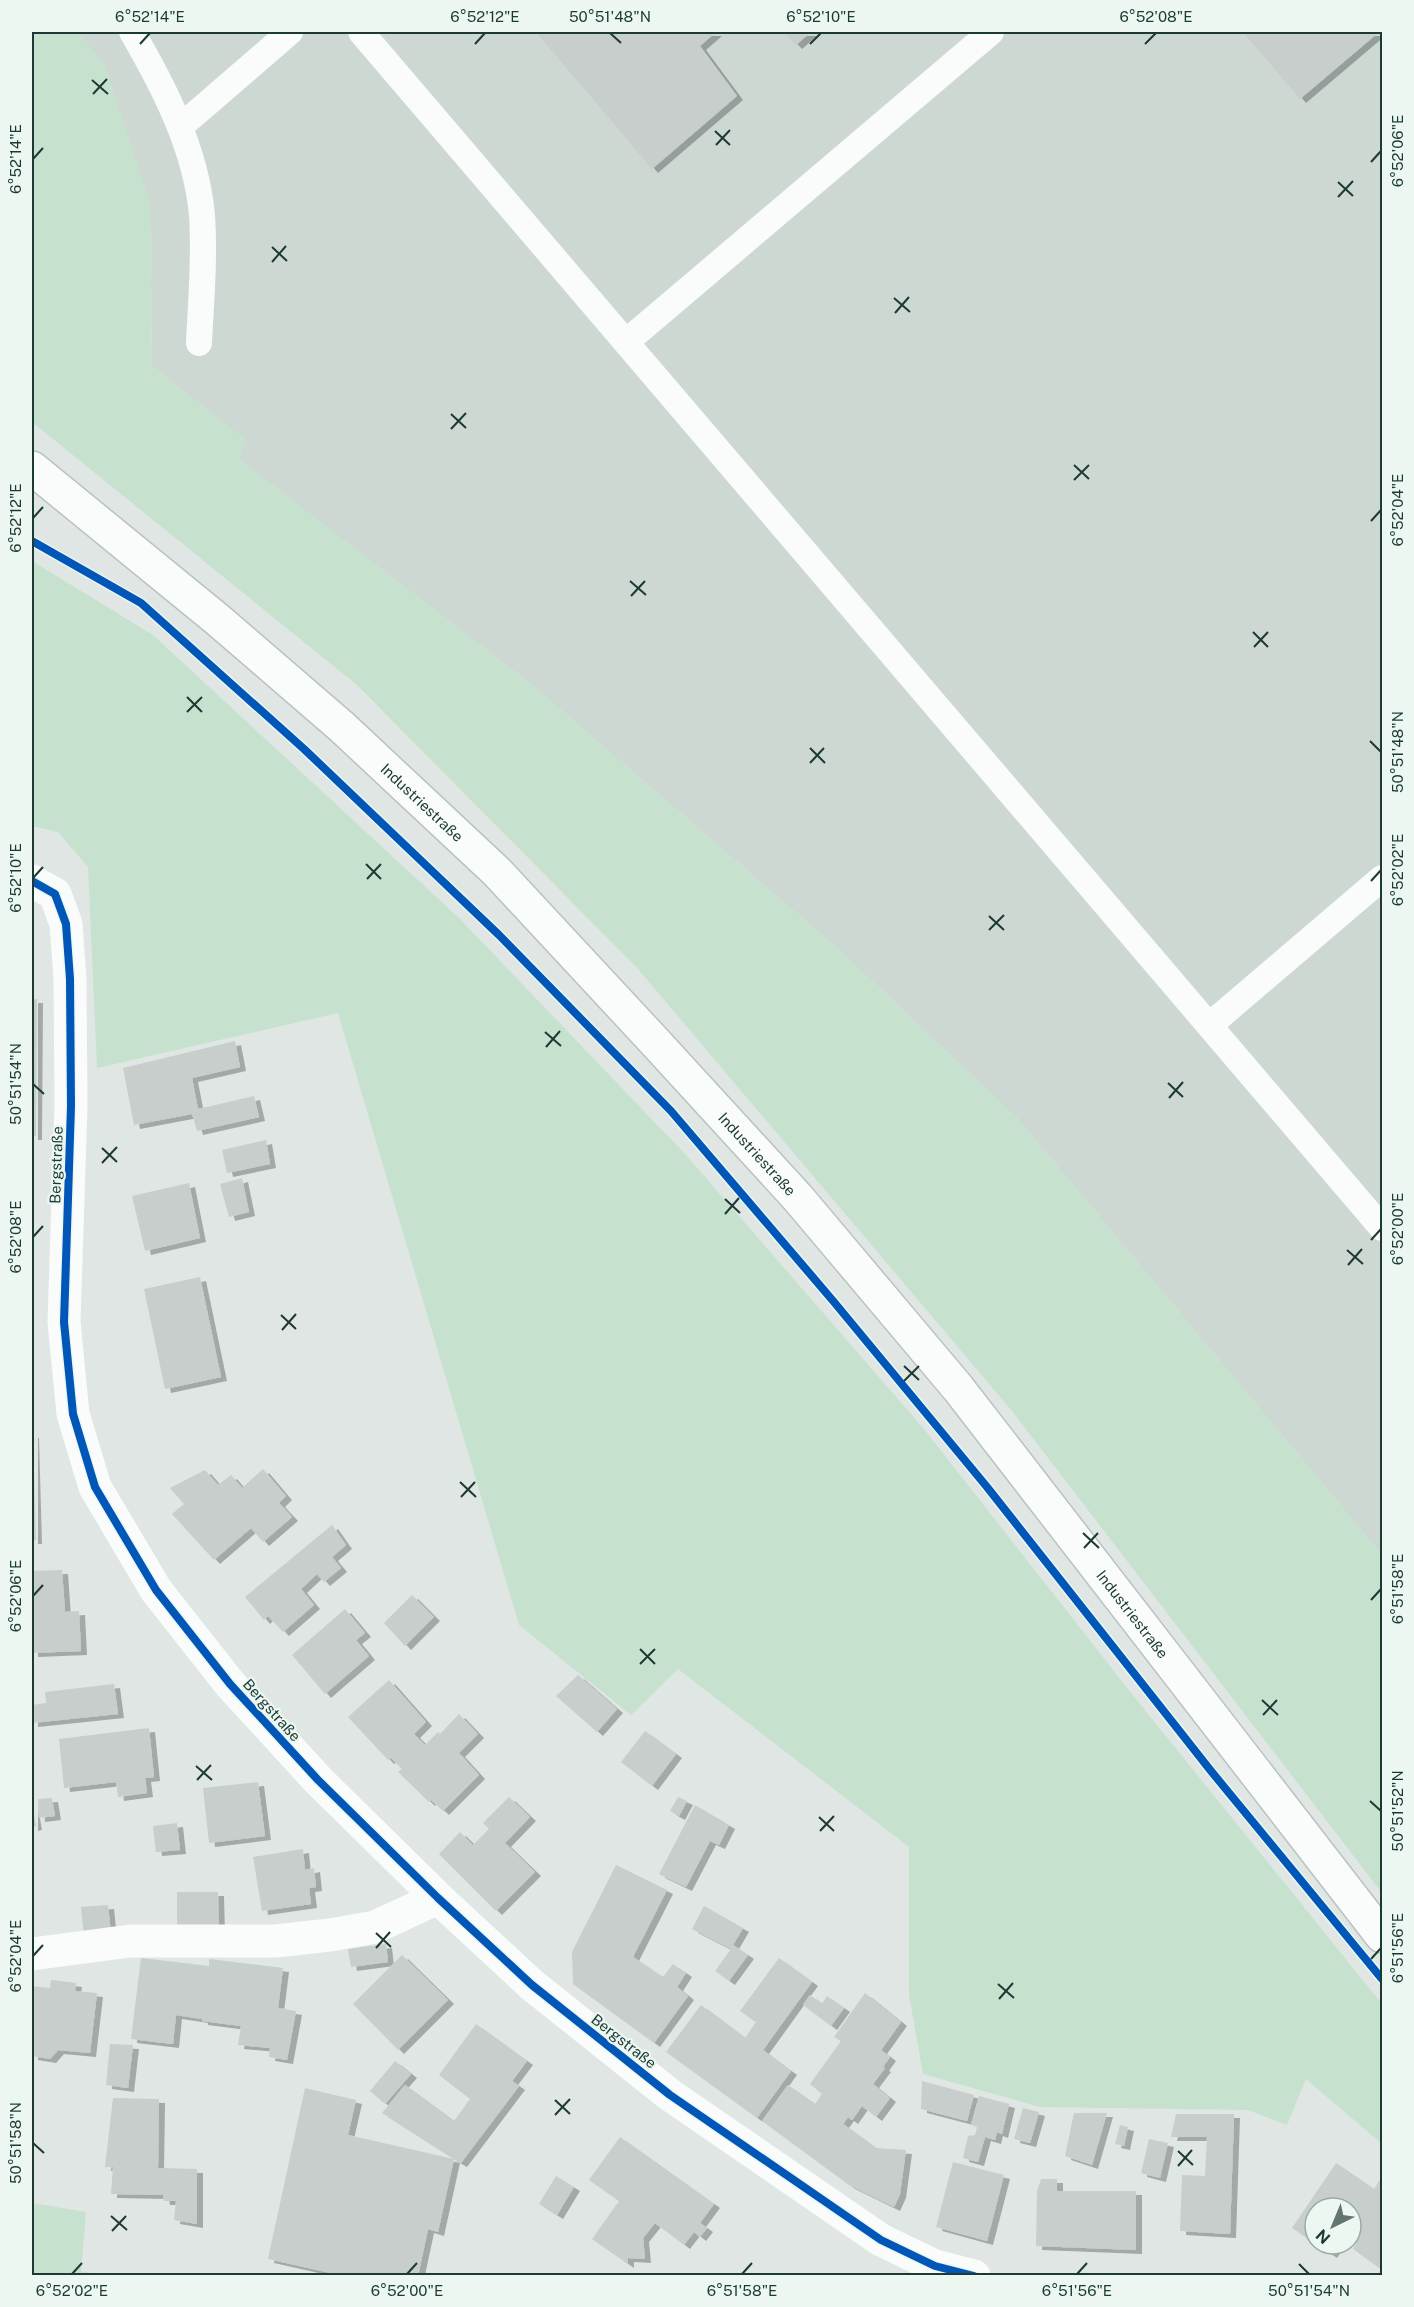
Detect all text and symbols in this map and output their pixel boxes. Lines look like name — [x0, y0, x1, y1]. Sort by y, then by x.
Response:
text: 6°52'14"E — [115, 8, 185, 25]
text: 6°52'12"E — [450, 8, 520, 25]
text: 50°51'48"N — [569, 8, 651, 25]
text: 6°52'10"E — [786, 8, 856, 25]
text: 6°52'08"E — [1119, 8, 1193, 25]
text: 6°52'06"E — [1389, 115, 1406, 187]
text: 6°52'14"E — [7, 124, 24, 194]
text: 6°52'04"E — [1389, 474, 1406, 546]
text: 6°52'12"E — [7, 483, 24, 553]
text: 50°51'48"N — [1389, 711, 1406, 793]
street label: Industriestraße — [378, 760, 467, 845]
text: 6°52'02"E — [1389, 834, 1406, 906]
text: 6°52'10"E — [7, 843, 24, 913]
text: 50°51'54"N — [7, 1043, 24, 1125]
street label: Industriestraße — [715, 1109, 800, 1199]
street label: Bergstraße — [46, 1126, 66, 1204]
text: 6°52'00"E — [1389, 1193, 1406, 1265]
text: 6°52'08"E — [7, 1200, 24, 1274]
text: 6°51'58"E — [1389, 1554, 1406, 1624]
text: 6°52'06"E — [7, 1560, 24, 1632]
street label: Industriestraße — [1094, 1567, 1172, 1661]
street label: Bergstraße — [240, 1675, 304, 1745]
text: 50°51'52"N — [1389, 1770, 1406, 1852]
text: 6°51'56"E — [1389, 1913, 1406, 1983]
text: 6°52'04"E — [7, 1920, 24, 1992]
street label: Bergstraße — [588, 2010, 660, 2072]
text: 50°51'58"N — [7, 2102, 24, 2184]
north arrow — [1303, 2196, 1363, 2256]
text: N — [1312, 2225, 1334, 2248]
text: 6°52'02"E — [36, 2282, 108, 2299]
text: 6°52'00"E — [371, 2282, 443, 2299]
text: 6°51'58"E — [707, 2282, 777, 2299]
text: 6°51'56"E — [1042, 2282, 1112, 2299]
text: 50°51'54"N — [1268, 2282, 1350, 2299]

